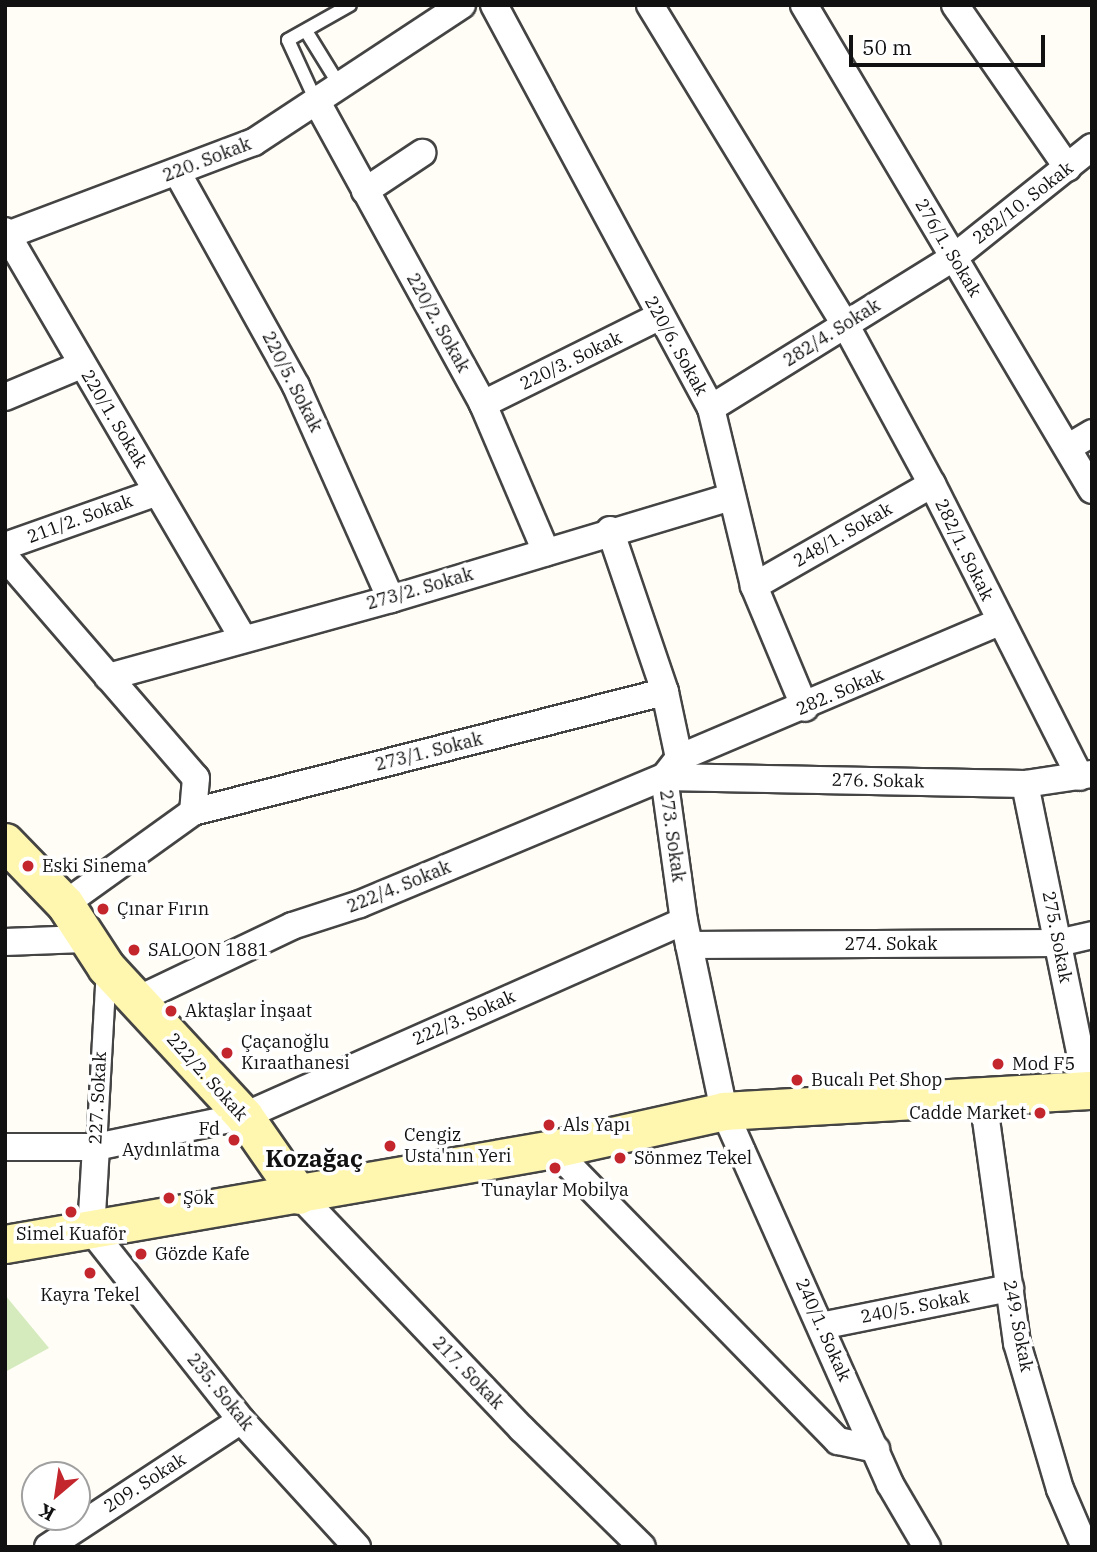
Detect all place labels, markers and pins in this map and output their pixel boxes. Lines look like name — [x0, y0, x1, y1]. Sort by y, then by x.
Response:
place label: Eski Sinema — [42, 855, 147, 877]
marker: Eski Sinema — [20, 858, 36, 874]
place label: Çınar Fırın — [117, 898, 209, 920]
marker: Çınar Fırın — [95, 901, 111, 917]
place label: SALOON 1881 — [148, 939, 269, 961]
marker: SALOON 1881 — [126, 942, 142, 958]
place label: Aktaşlar İnşaat — [185, 1000, 312, 1022]
marker: Aktaşlar İnşaat — [163, 1003, 179, 1019]
place label: Çaçanoğlu Kıraathanesi — [241, 1032, 350, 1074]
marker: Çaçanoğlu Kıraathanesi — [219, 1045, 235, 1061]
place label: Mod F5 — [1012, 1053, 1075, 1075]
marker: Mod F5 — [990, 1056, 1006, 1072]
place label: Bucalı Pet Shop — [811, 1069, 942, 1091]
marker: Bucalı Pet Shop — [789, 1072, 805, 1088]
place label: Cadde Market — [909, 1102, 1026, 1124]
marker: Cadde Market — [1032, 1105, 1048, 1121]
place label: Als Yapı — [563, 1114, 630, 1136]
marker: Als Yapı — [541, 1117, 557, 1133]
place label: Fd Aydınlatma — [122, 1119, 220, 1162]
place label: Cengiz Usta'nın Yeri — [404, 1125, 512, 1168]
marker: Fd Aydınlatma — [226, 1132, 242, 1148]
marker: Cengiz Usta'nın Yeri — [382, 1138, 398, 1154]
place label: Sönmez Tekel — [634, 1147, 752, 1169]
marker: Sönmez Tekel — [612, 1150, 628, 1166]
marker: Tunaylar Mobilya — [547, 1160, 563, 1176]
place label: Tunaylar Mobilya — [481, 1179, 629, 1201]
place label: Şok — [183, 1187, 214, 1209]
marker: Şok — [161, 1190, 177, 1206]
marker: Simel Kuaför — [63, 1204, 79, 1220]
place label: Simel Kuaför — [16, 1223, 126, 1245]
place label: Gözde Kafe — [155, 1243, 250, 1265]
marker: Gözde Kafe — [133, 1246, 149, 1262]
marker: Kayra Tekel — [82, 1265, 98, 1281]
place label: Kayra Tekel — [40, 1284, 140, 1306]

